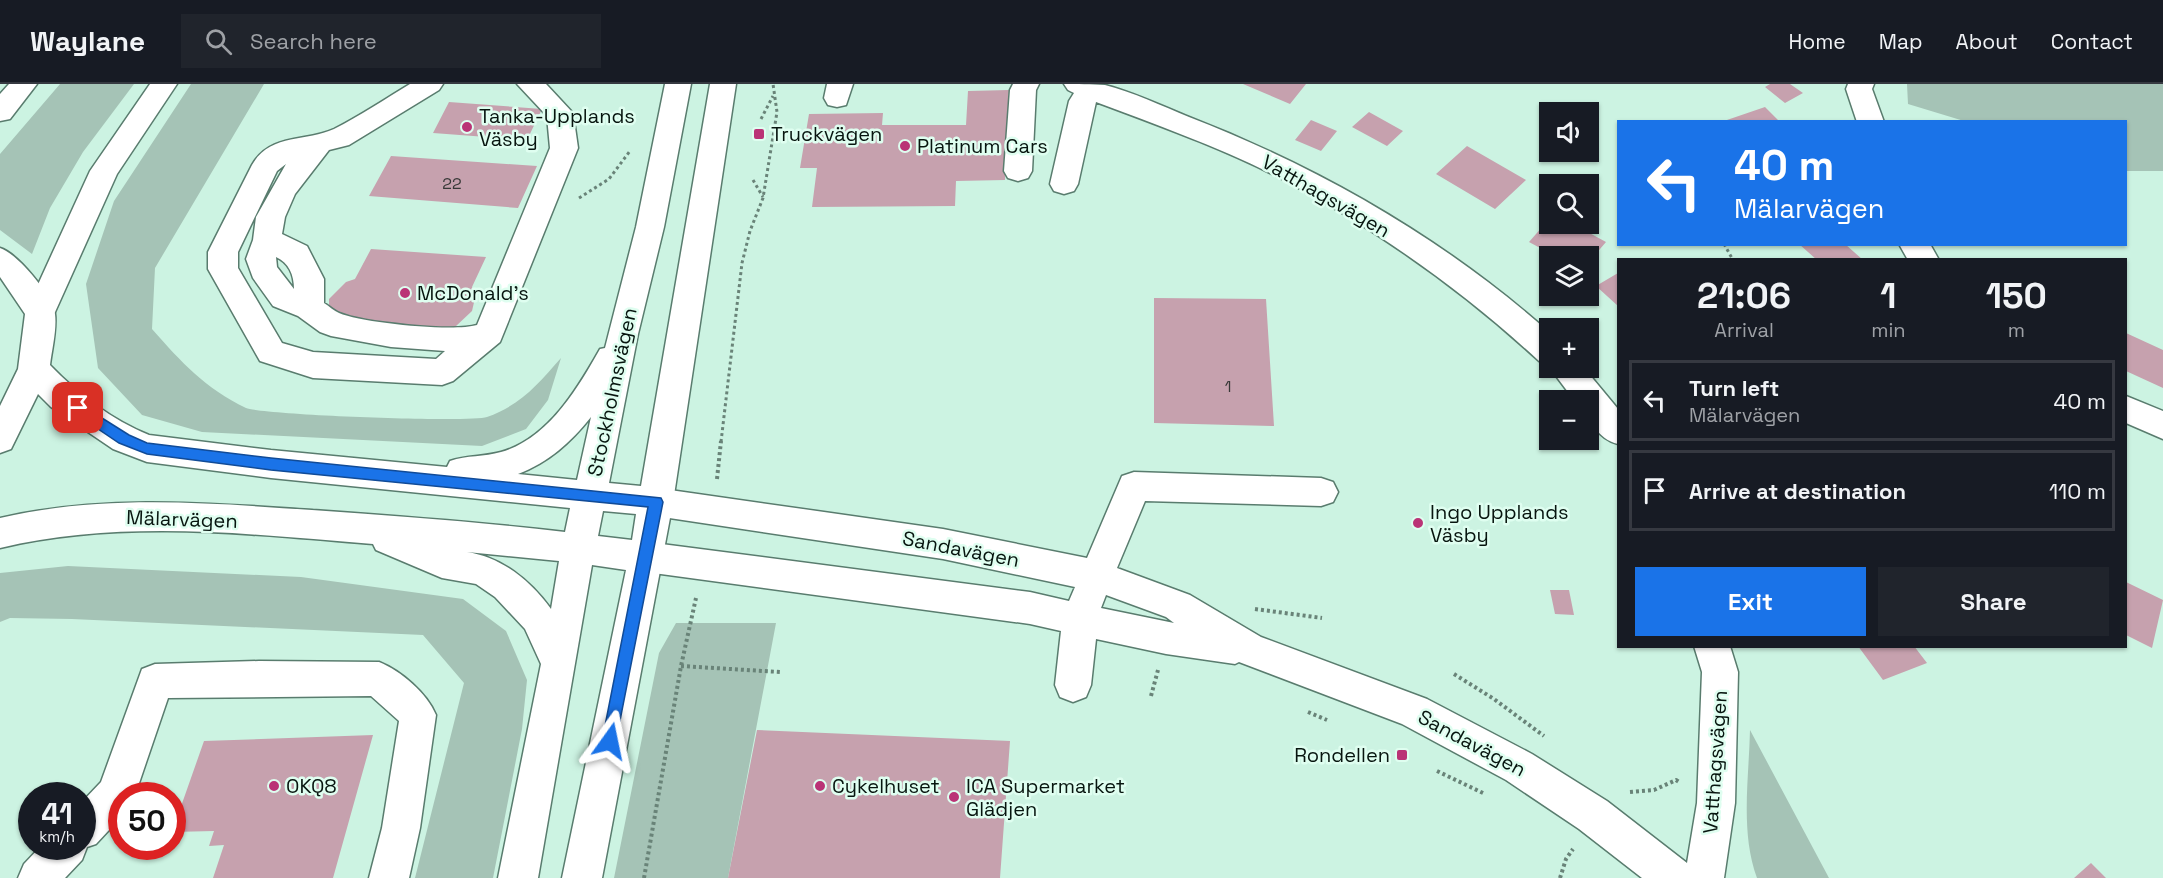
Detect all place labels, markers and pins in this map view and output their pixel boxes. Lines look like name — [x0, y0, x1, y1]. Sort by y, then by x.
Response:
place label: Tanka-Upplands Väsby — [479, 103, 635, 152]
marker: Tanka-Upplands Väsby — [460, 120, 474, 134]
place label: Truckvägen — [771, 121, 882, 147]
marker: Truckvägen — [752, 127, 766, 141]
place label: Platinum Cars — [917, 133, 1048, 159]
marker: Platinum Cars — [898, 139, 912, 153]
place label: McDonald's — [417, 280, 529, 306]
marker: McDonald's — [398, 286, 412, 300]
pin — [52, 382, 103, 433]
place label: Ingo Upplands Väsby — [1430, 499, 1569, 548]
marker: Ingo Upplands Väsby — [1411, 516, 1425, 530]
place label: Rondellen — [1294, 742, 1390, 768]
marker: Rondellen — [1395, 748, 1409, 762]
place label: OKQ8 — [286, 773, 337, 799]
place label: Cykelhuset — [832, 773, 940, 799]
place label: ICA Supermarket Glädjen — [966, 773, 1125, 822]
marker: OKQ8 — [267, 779, 281, 793]
marker: Cykelhuset — [813, 779, 827, 793]
marker: ICA Supermarket Glädjen — [947, 790, 961, 804]

